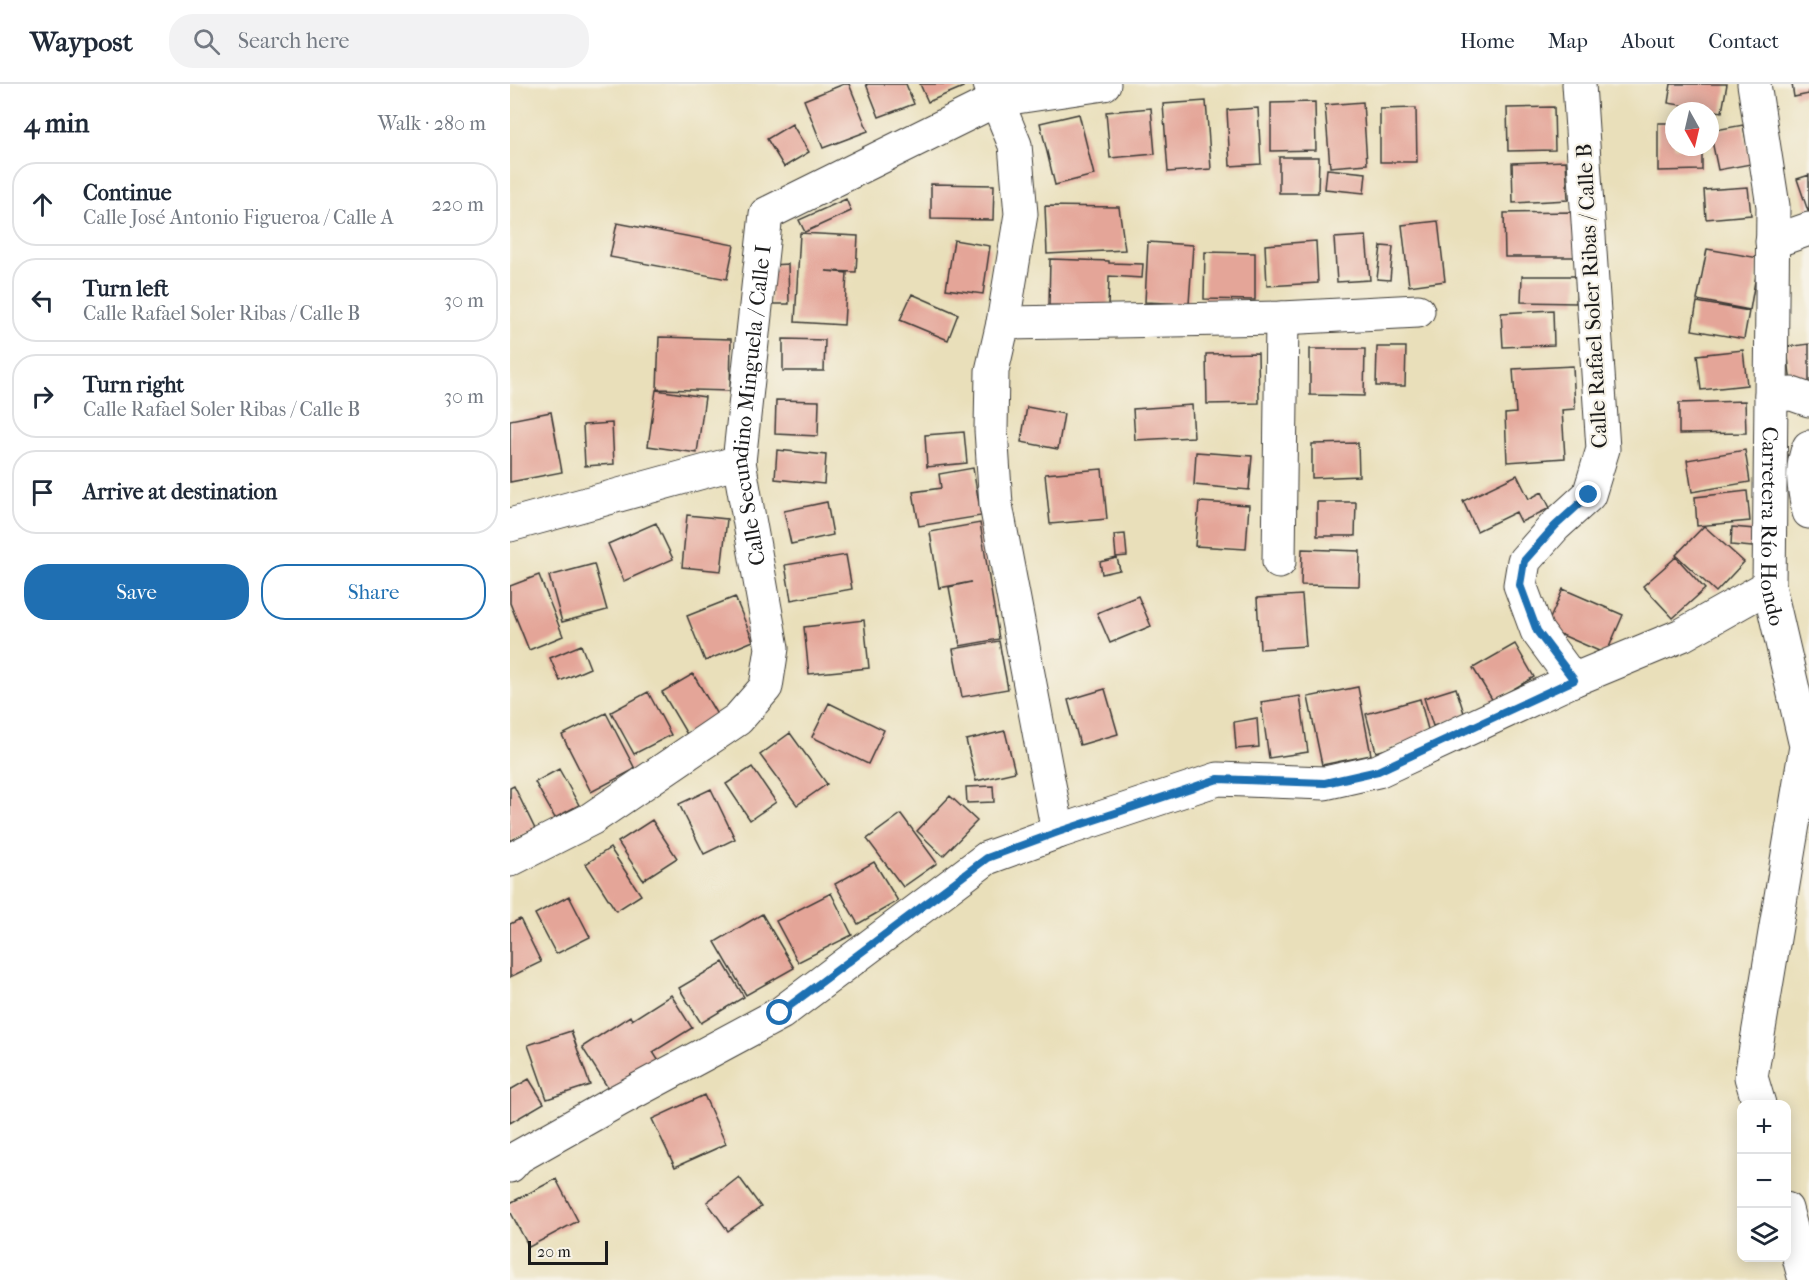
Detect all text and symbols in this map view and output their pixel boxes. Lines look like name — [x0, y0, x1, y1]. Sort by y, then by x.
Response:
search box — [169, 14, 589, 68]
text: Waypost — [30, 25, 133, 58]
icon: search — [190, 25, 223, 58]
text: Search here — [238, 28, 349, 54]
text: Home — [1460, 29, 1515, 53]
text: Map — [1548, 29, 1588, 53]
text: About — [1621, 29, 1675, 53]
text: Contact — [1708, 29, 1779, 53]
north arrow — [1665, 102, 1719, 156]
text: 4 min — [24, 108, 89, 139]
text: Walk · 280 m — [378, 112, 486, 135]
street label: Calle Rafael Soler Ribas / Calle B — [1571, 143, 1613, 449]
text: Continue — [83, 180, 172, 206]
icon: ahead — [26, 188, 59, 221]
text: 220 m — [431, 193, 484, 216]
text: Calle José Antonio Figueroa / Calle A — [83, 206, 394, 229]
street label: Calle Secundino Minguela / Calle I — [726, 243, 777, 568]
text: Turn left — [83, 276, 169, 302]
icon: left — [26, 284, 59, 317]
text: 30 m — [444, 289, 484, 312]
text: Calle Rafael Soler Ribas / Calle B — [83, 302, 360, 325]
text: Turn right — [83, 372, 184, 398]
icon: right — [26, 380, 59, 413]
text: 30 m — [444, 385, 484, 408]
text: Calle Rafael Soler Ribas / Calle B — [83, 398, 360, 421]
street label: Carretera Río Hondo — [1755, 427, 1790, 628]
icon: arrive — [26, 476, 59, 509]
text: Arrive at destination — [83, 479, 277, 505]
route end — [1575, 481, 1601, 507]
button: Save — [24, 564, 249, 620]
button: Share — [261, 564, 486, 620]
route start — [766, 999, 792, 1025]
map controls — [1737, 1100, 1791, 1262]
button: + — [1737, 1100, 1791, 1154]
button: − — [1737, 1154, 1791, 1208]
button: layers — [1737, 1208, 1791, 1262]
scale bar — [528, 1238, 608, 1266]
text: 20 m — [537, 1242, 571, 1261]

